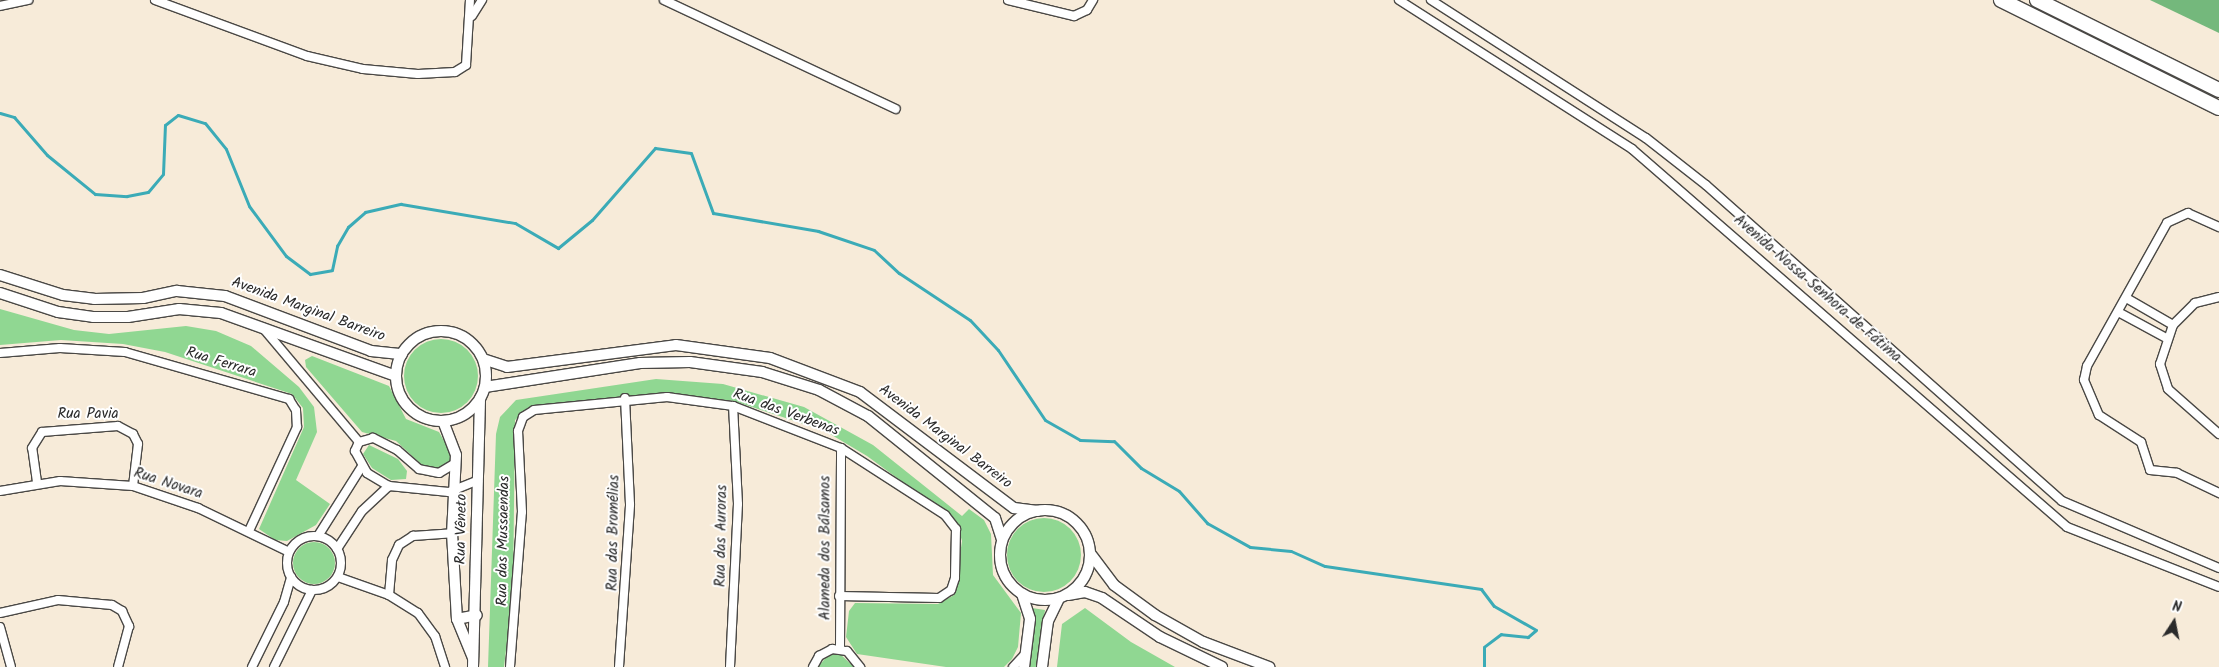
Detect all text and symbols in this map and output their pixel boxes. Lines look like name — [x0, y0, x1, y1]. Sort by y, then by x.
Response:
street label: Avenida Nossa Senhora de Fátima — [1730, 211, 1904, 367]
street label: Avenida Marginal Barreiro — [229, 274, 387, 346]
street label: Rua Ferrara — [184, 344, 258, 382]
street label: Avenida Marginal Barreiro — [875, 381, 1015, 493]
street label: Rua das Verbenas — [730, 385, 842, 441]
street label: Rua Pavia — [57, 406, 119, 424]
street label: Rua Novara — [131, 464, 205, 504]
street label: Rua das Bromélias — [604, 475, 624, 591]
street label: Rua das Mussaendas — [494, 476, 514, 606]
street label: Alameda dos Bálsamos — [817, 476, 835, 620]
street label: Rua das Auroras — [712, 485, 732, 587]
street label: Rua Vêneto — [452, 493, 472, 565]
text: N — [2170, 596, 2183, 619]
north arrow — [2149, 597, 2199, 647]

